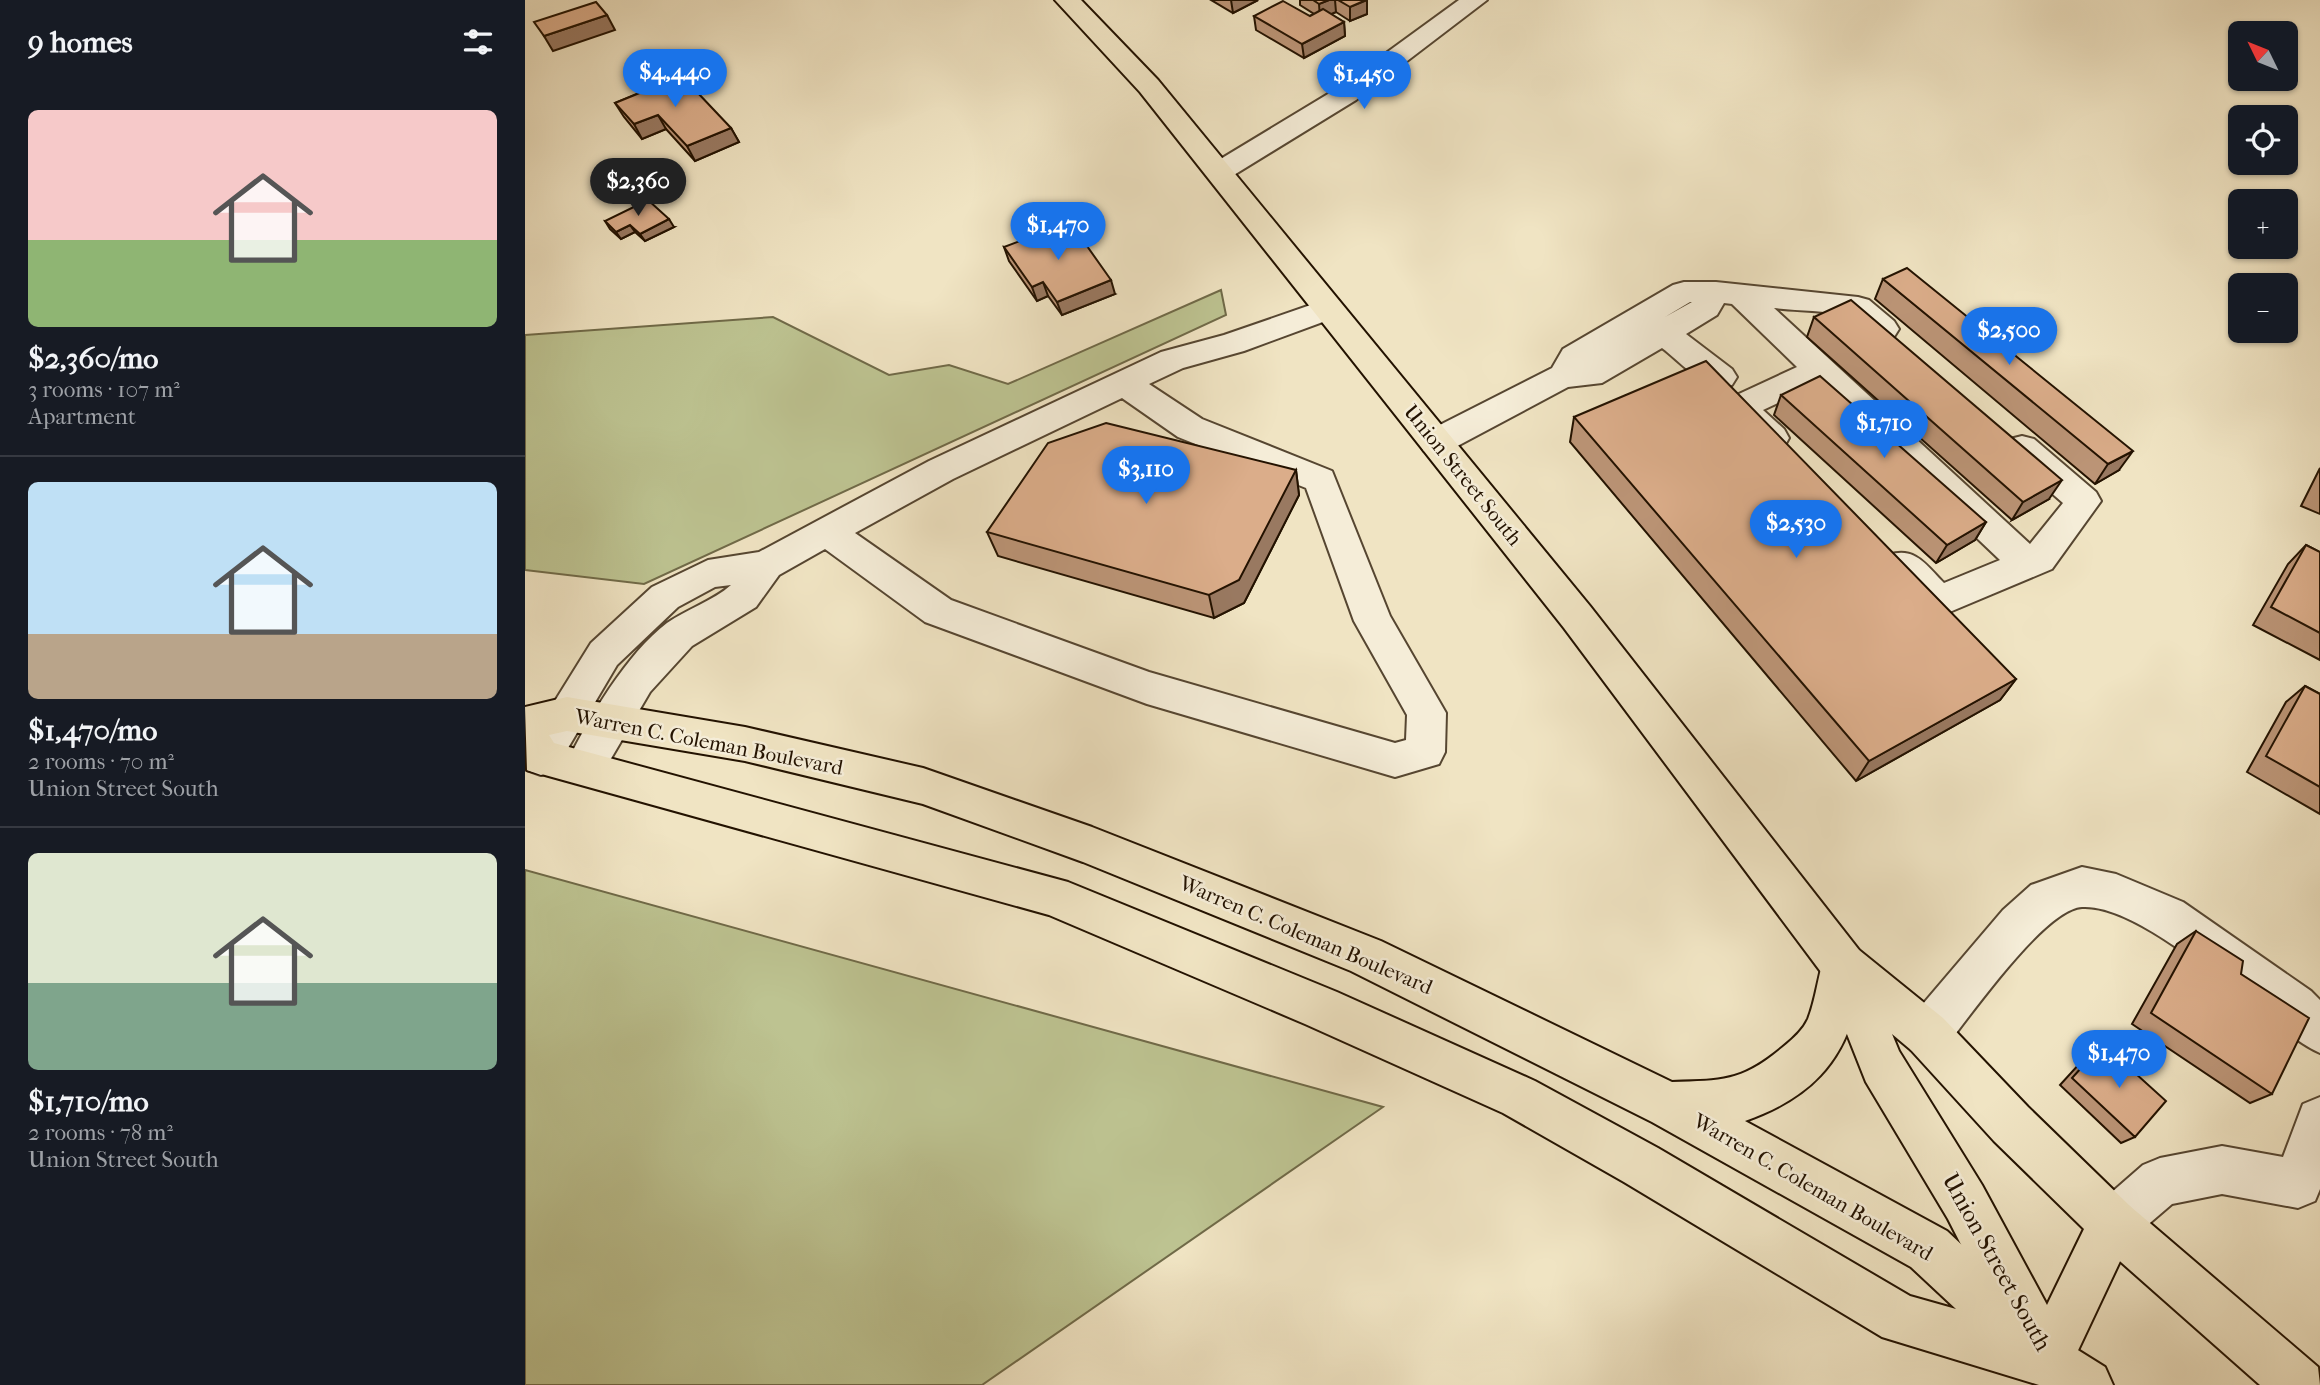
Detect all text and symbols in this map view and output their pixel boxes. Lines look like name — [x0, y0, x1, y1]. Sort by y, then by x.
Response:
north arrow — [2228, 21, 2298, 91]
map controls — [2228, 21, 2298, 343]
icon: filters — [459, 23, 497, 61]
text: 9 homes — [28, 25, 133, 60]
pin: $4,440 — [618, 50, 732, 109]
pin: $1,450 — [1307, 52, 1421, 111]
text: $4,440 — [639, 58, 711, 85]
text: $1,450 — [1333, 60, 1395, 87]
button: locate — [2228, 105, 2298, 175]
icon: home — [200, 155, 326, 281]
pin: $2,360 — [581, 158, 695, 218]
text: $2,360 — [606, 167, 670, 194]
button: + — [2228, 189, 2298, 259]
pin: $1,470 — [1001, 202, 1115, 262]
text: $1,470 — [1027, 211, 1089, 238]
button: − — [2228, 273, 2298, 343]
pin: $2,500 — [1952, 308, 2066, 367]
text: $2,500 — [1977, 316, 2041, 343]
text: $2,360/mo — [28, 341, 158, 376]
text: 3 rooms · 107 m² — [28, 376, 180, 403]
street label: Union Street South — [1399, 400, 1527, 550]
pin: $1,710 — [1827, 400, 1941, 460]
text: Apartment — [28, 403, 136, 430]
text: $1,710 — [1856, 409, 1912, 436]
pin: $3,110 — [1089, 447, 1203, 506]
text: $3,110 — [1118, 455, 1174, 482]
pin: $2,530 — [1739, 500, 1853, 560]
text: $2,530 — [1766, 509, 1826, 536]
icon: home — [200, 527, 326, 653]
street label: Warren C. Coleman Boulevard — [572, 704, 846, 780]
text: $1,470/mo — [28, 713, 157, 748]
text: 2 rooms · 70 m² — [28, 748, 174, 775]
text: Union Street South — [28, 775, 219, 802]
street label: Warren C. Coleman Boulevard — [1175, 870, 1437, 1000]
icon: home — [200, 898, 326, 1024]
pin: $1,470 — [2062, 1030, 2176, 1090]
text: $1,470 — [2088, 1039, 2150, 1066]
text: $1,710/mo — [28, 1084, 149, 1119]
street label: Warren C. Coleman Boulevard — [1688, 1108, 1938, 1266]
text: 2 rooms · 78 m² — [28, 1119, 173, 1146]
text: Union Street South — [28, 1146, 219, 1173]
street label: Union Street South — [1937, 1168, 2058, 1356]

